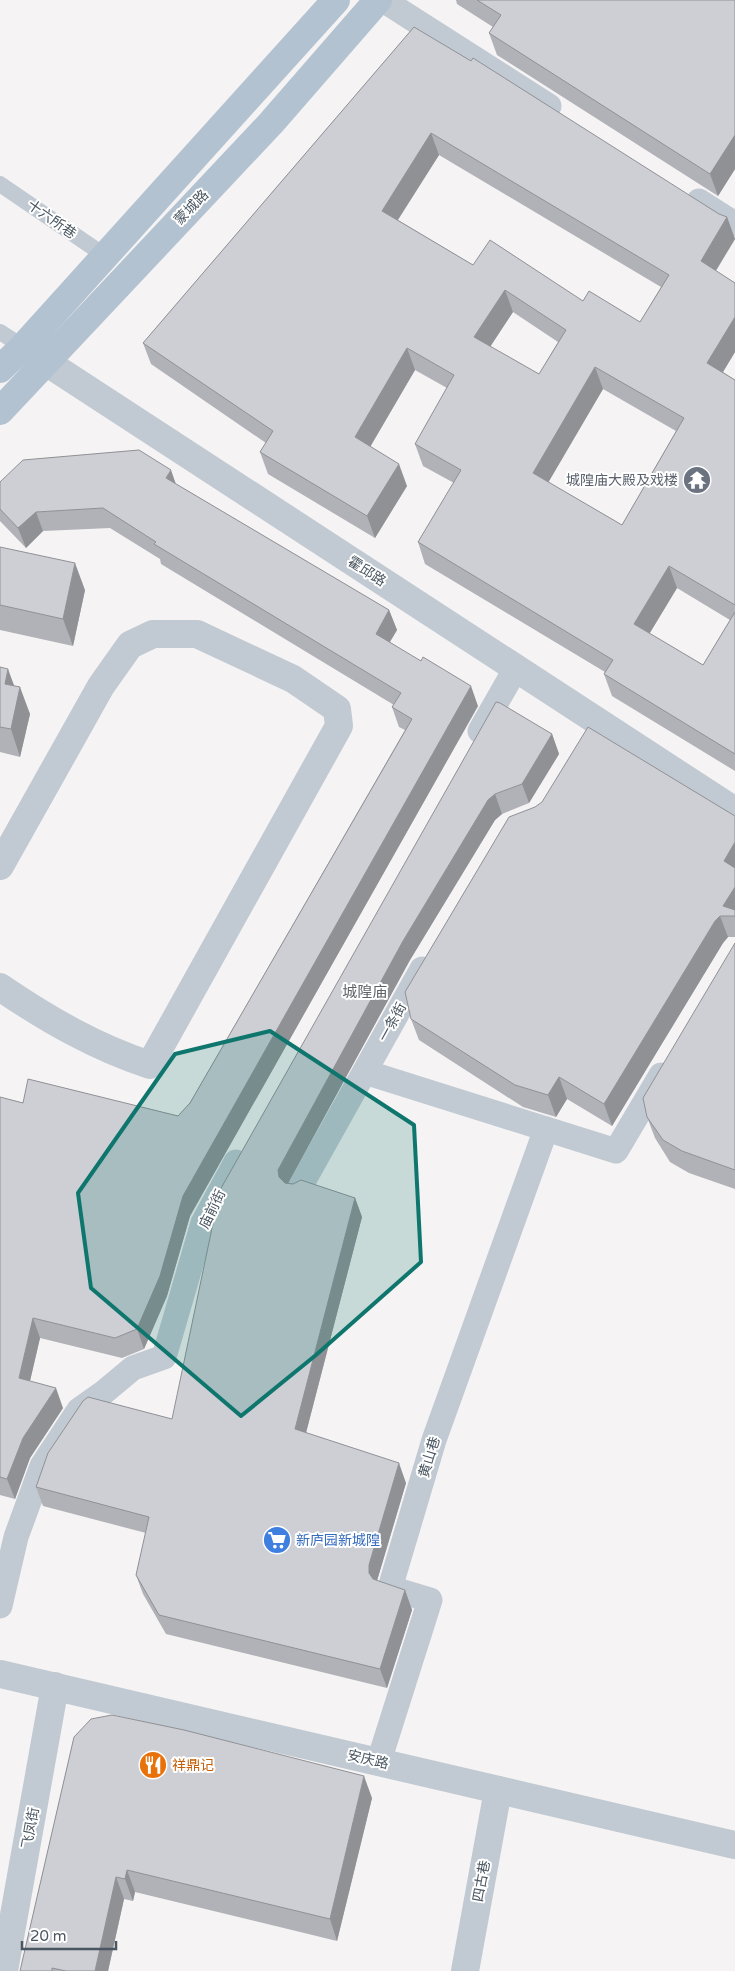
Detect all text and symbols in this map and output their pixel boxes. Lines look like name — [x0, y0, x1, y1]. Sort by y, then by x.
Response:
street label: 蒙城路 — [171, 186, 212, 228]
street label: 十六所巷 — [24, 196, 80, 242]
temple icon: 城隍庙大殿及戏楼 — [682, 465, 712, 495]
place label: 城隍庙大殿及戏楼 — [566, 472, 678, 489]
street label: 霍邱路 — [344, 553, 389, 590]
district label: 城隍庙 — [342, 983, 388, 1001]
street label: 一条街 — [375, 1000, 410, 1045]
street label: 庙前街 — [196, 1187, 229, 1232]
street label: 黄山巷 — [415, 1435, 444, 1480]
supermarket icon: 新庐园新城隍 — [262, 1525, 292, 1555]
place label: 新庐园新城隍 — [296, 1532, 380, 1549]
street label: 安庆路 — [346, 1746, 390, 1772]
restaurant icon: 祥鼎记 — [138, 1750, 168, 1780]
place label: 祥鼎记 — [172, 1757, 214, 1774]
street label: 飞凤街 — [18, 1806, 43, 1850]
street label: 四古巷 — [469, 1859, 494, 1903]
scale bar — [22, 1918, 116, 1950]
text: 20 m — [30, 1927, 67, 1945]

